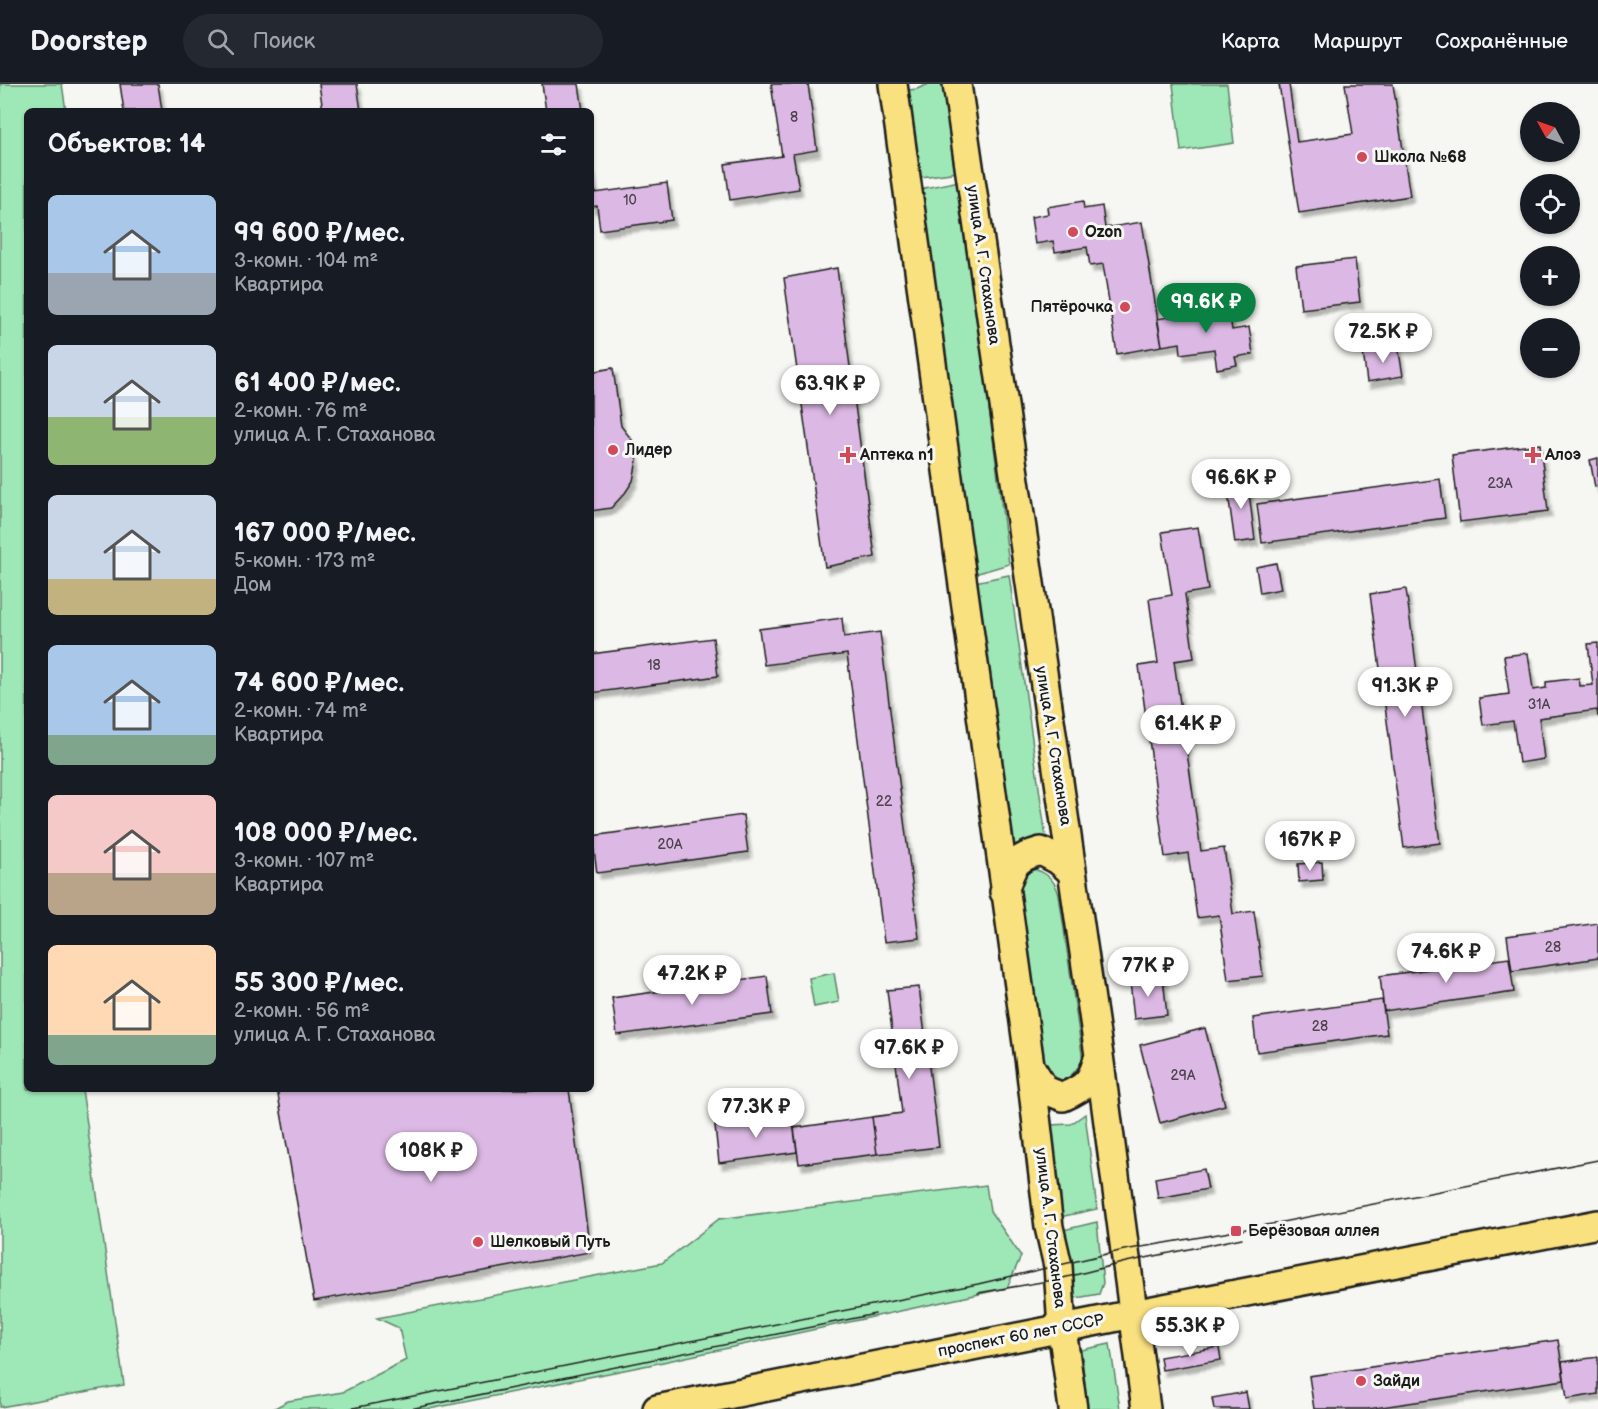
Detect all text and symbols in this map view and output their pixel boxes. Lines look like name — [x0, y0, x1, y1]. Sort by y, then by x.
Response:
search box — [183, 14, 603, 68]
text: Doorstep — [30, 25, 147, 58]
icon: search — [204, 25, 237, 58]
text: Поиск — [252, 28, 315, 55]
text: Карта — [1221, 29, 1280, 54]
text: Маршрут — [1313, 29, 1402, 54]
text: Сохранённые — [1435, 29, 1568, 54]
north arrow — [1520, 102, 1580, 162]
map controls — [1520, 102, 1580, 378]
house number: 8 — [790, 109, 798, 126]
icon: filters — [537, 128, 570, 161]
text: Объектов: 14 — [48, 129, 205, 160]
place label: Школа №68 — [1374, 148, 1467, 167]
marker: Школа №68 — [1355, 150, 1369, 164]
button: locate — [1520, 174, 1580, 234]
street label: улица А. Г. Стаханова — [962, 184, 1004, 347]
house number: 10 — [623, 192, 637, 209]
text: 99 600 ₽/мес. — [234, 218, 405, 249]
icon: home — [96, 219, 168, 291]
place label: Ozon — [1085, 223, 1122, 242]
marker: Ozon — [1066, 225, 1080, 239]
button: + — [1520, 246, 1580, 306]
text: 3-комн. · 104 m² — [234, 249, 378, 273]
text: Квартира — [234, 273, 324, 297]
pin: 99.6K ₽ — [1151, 283, 1261, 334]
text: 99.6K ₽ — [1171, 290, 1241, 314]
place label: Пятёрочка — [1031, 298, 1114, 317]
marker: Пятёрочка — [1118, 300, 1132, 314]
pin: 72.5K ₽ — [1328, 313, 1438, 364]
button: − — [1520, 318, 1580, 378]
text: 72.5K ₽ — [1348, 320, 1418, 344]
pin: 63.9K ₽ — [775, 365, 885, 416]
text: 61 400 ₽/мес. — [234, 368, 401, 399]
icon: home — [96, 369, 168, 441]
text: 63.9K ₽ — [795, 372, 865, 396]
text: 2-комн. · 76 m² — [234, 399, 367, 423]
text: улица А. Г. Стаханова — [234, 423, 435, 447]
place label: Лидер — [624, 441, 673, 460]
marker: Лидер — [606, 443, 620, 457]
place label: Аптека n1 — [859, 446, 934, 465]
place label: Алоэ — [1544, 446, 1581, 465]
marker: Аптека n1 — [841, 448, 855, 462]
marker: Алоэ — [1526, 448, 1540, 462]
pin: 96.6K ₽ — [1186, 459, 1296, 510]
text: 96.6K ₽ — [1206, 466, 1277, 490]
house number: 23А — [1487, 475, 1513, 492]
text: 167 000 ₽/мес. — [234, 518, 416, 549]
icon: home — [96, 519, 168, 591]
text: 5-комн. · 173 m² — [234, 549, 375, 573]
text: Дом — [234, 573, 272, 597]
house number: 18 — [647, 657, 661, 674]
street label: улица А. Г. Стаханова — [1031, 665, 1075, 828]
pin: 91.3K ₽ — [1350, 667, 1460, 718]
text: 74 600 ₽/мес. — [234, 668, 404, 699]
icon: home — [96, 669, 168, 741]
text: 91.3K ₽ — [1372, 674, 1438, 698]
house number: 31А — [1528, 696, 1551, 713]
text: 2-комн. · 74 m² — [234, 699, 367, 723]
pin: 61.4K ₽ — [1133, 705, 1243, 756]
text: 61.4K ₽ — [1154, 712, 1222, 736]
text: Квартира — [234, 723, 324, 747]
house number: 22 — [876, 793, 893, 810]
text: 108 000 ₽/мес. — [234, 818, 418, 849]
icon: home — [96, 819, 168, 891]
pin: 167K ₽ — [1261, 821, 1359, 872]
text: 167K ₽ — [1279, 828, 1341, 852]
house number: 20А — [658, 836, 683, 853]
text: 3-комн. · 107 m² — [234, 849, 375, 873]
text: Квартира — [234, 873, 324, 897]
pin: 74.6K ₽ — [1391, 933, 1501, 984]
house number: 28 — [1545, 939, 1561, 956]
text: 74.6K ₽ — [1411, 940, 1481, 964]
pin: 77K ₽ — [1106, 947, 1190, 998]
text: 77K ₽ — [1122, 954, 1174, 978]
pin: 47.2K ₽ — [637, 955, 747, 1006]
text: 47.2K ₽ — [657, 962, 727, 986]
text: 55 300 ₽/мес. — [234, 968, 404, 999]
icon: home — [96, 969, 168, 1041]
text: 2-комн. · 56 m² — [234, 999, 370, 1023]
house number: 28 — [1312, 1018, 1328, 1035]
text: улица А. Г. Стаханова — [234, 1023, 435, 1047]
pin: 97.6K ₽ — [854, 1029, 964, 1080]
text: 97.6K ₽ — [874, 1036, 944, 1060]
house number: 29А — [1171, 1067, 1196, 1084]
pin: 77.3K ₽ — [701, 1088, 811, 1139]
text: 77.3K ₽ — [722, 1095, 790, 1119]
pin: 108K ₽ — [382, 1132, 480, 1183]
text: 108K ₽ — [399, 1139, 463, 1163]
street label: улица А. Г. Стаханова — [1031, 1147, 1069, 1310]
place label: Берёзовая аллея — [1248, 1222, 1380, 1241]
marker: Берёзовая аллея — [1229, 1224, 1243, 1238]
place label: Шелковый Путь — [490, 1233, 611, 1252]
marker: Шелковый Путь — [471, 1235, 485, 1249]
pin: 55.3K ₽ — [1135, 1307, 1245, 1358]
street label: проспект 60 лет СССР — [936, 1311, 1106, 1361]
text: 55.3K ₽ — [1155, 1314, 1225, 1338]
place label: Зайди — [1373, 1372, 1420, 1391]
marker: Зайди — [1354, 1374, 1368, 1388]

